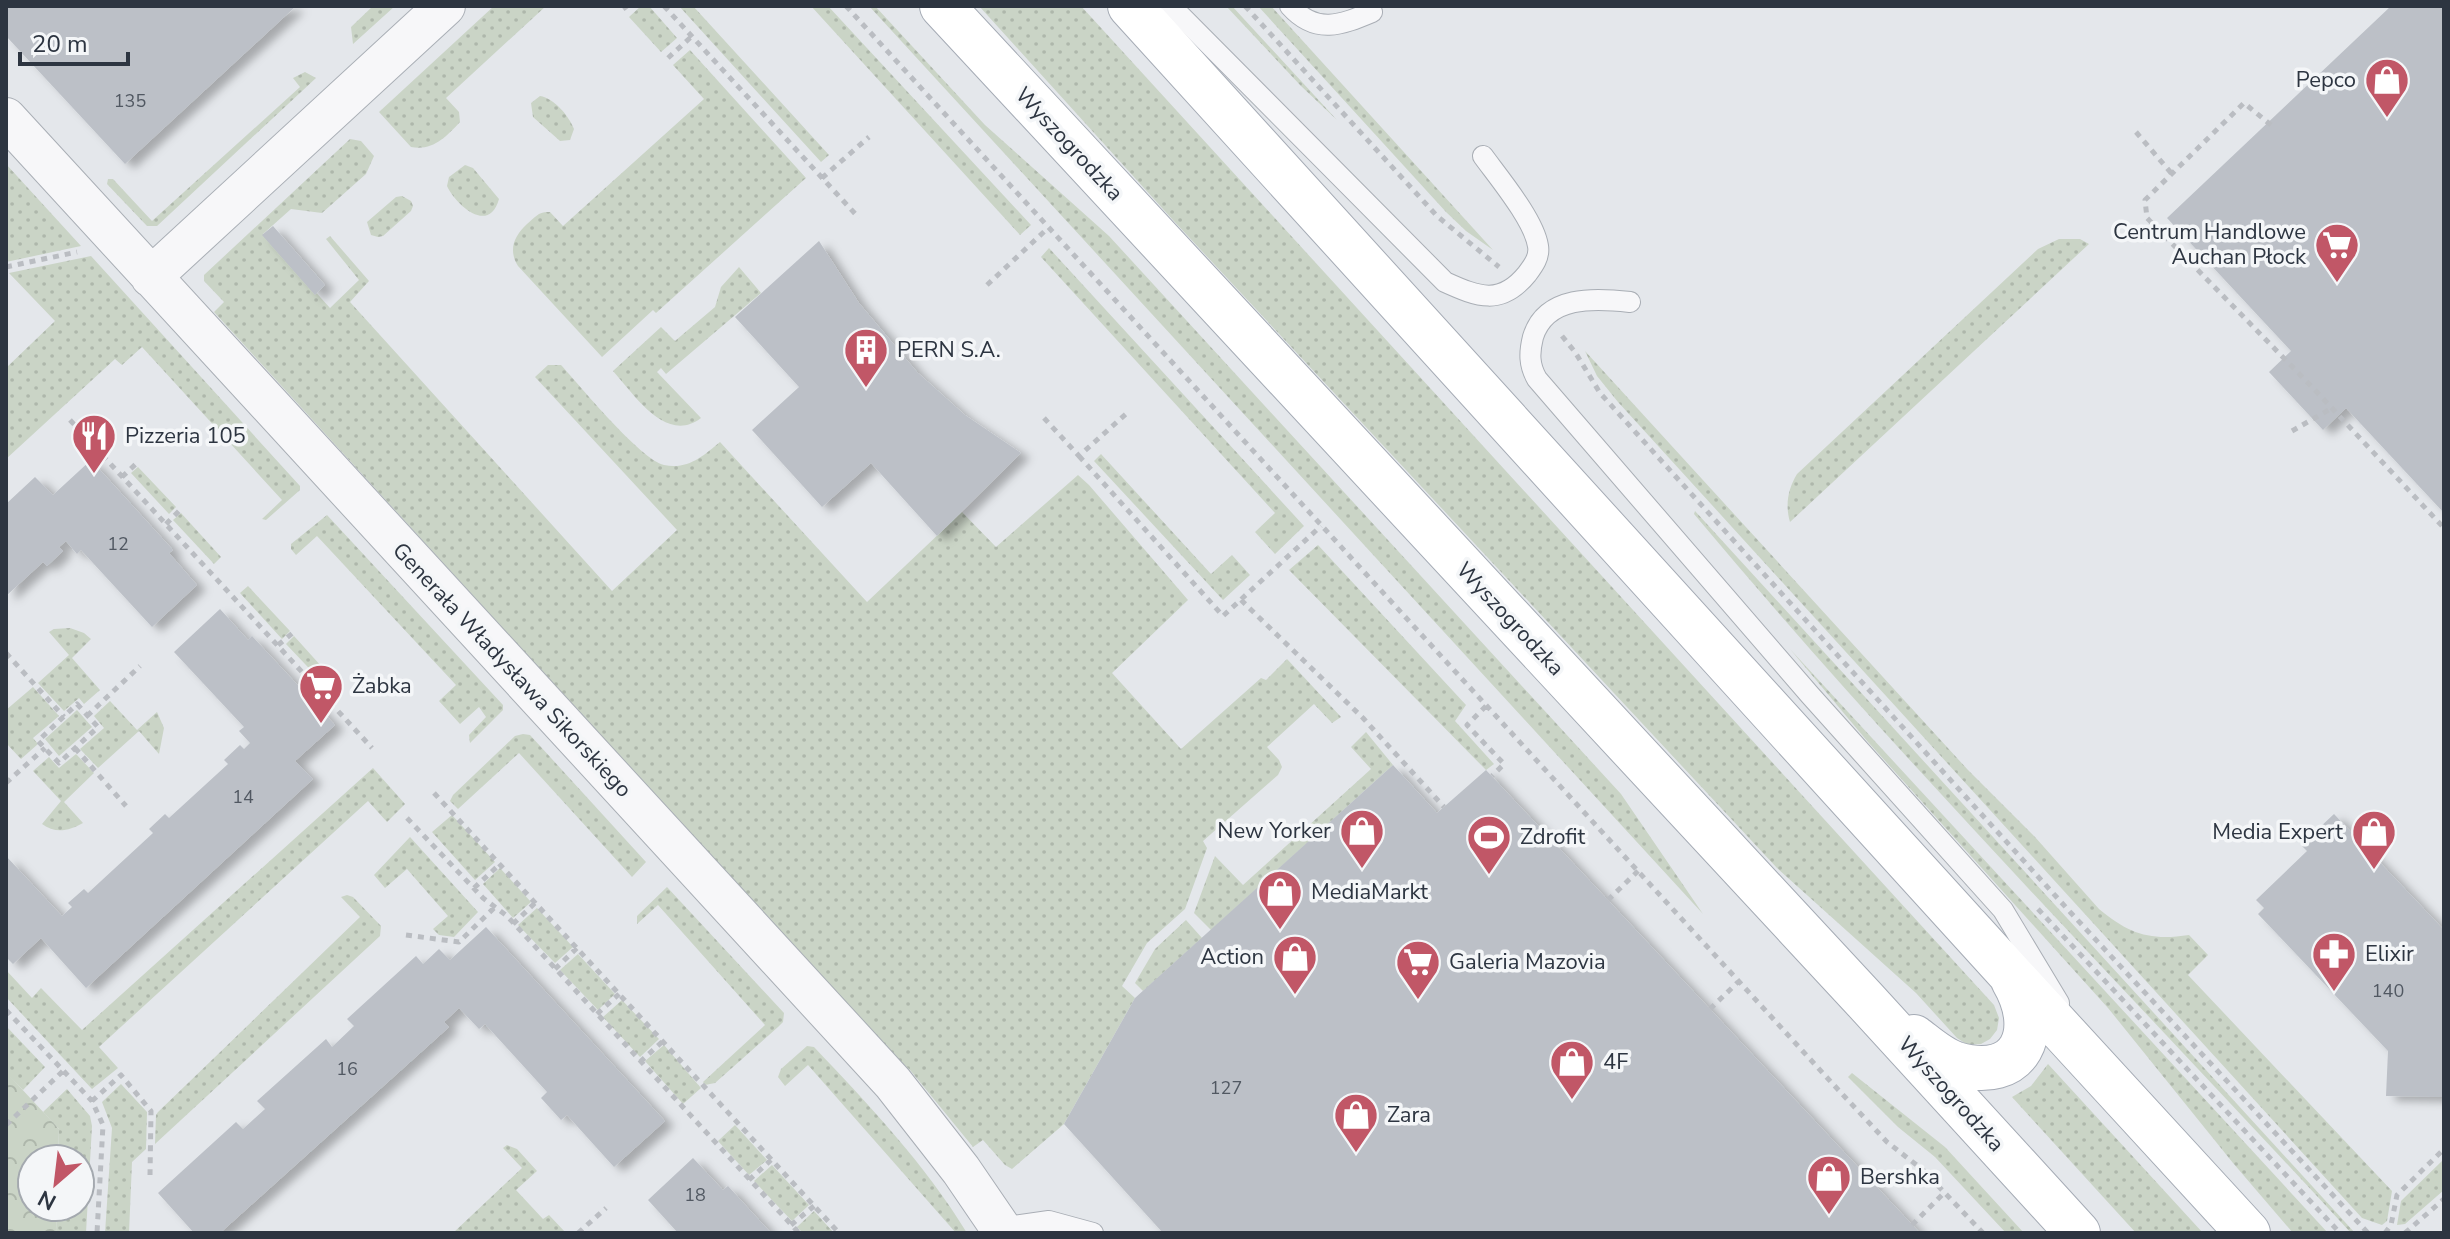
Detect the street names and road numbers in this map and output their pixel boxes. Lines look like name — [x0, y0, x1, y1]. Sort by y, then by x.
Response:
street label: Wyszogrodzka — [1008, 80, 1130, 208]
street label: Generała Władysława Sikorskiego — [386, 536, 638, 804]
street label: Wyszogrodzka — [1449, 555, 1571, 683]
street label: Wyszogrodzka — [1891, 1030, 2011, 1158]

